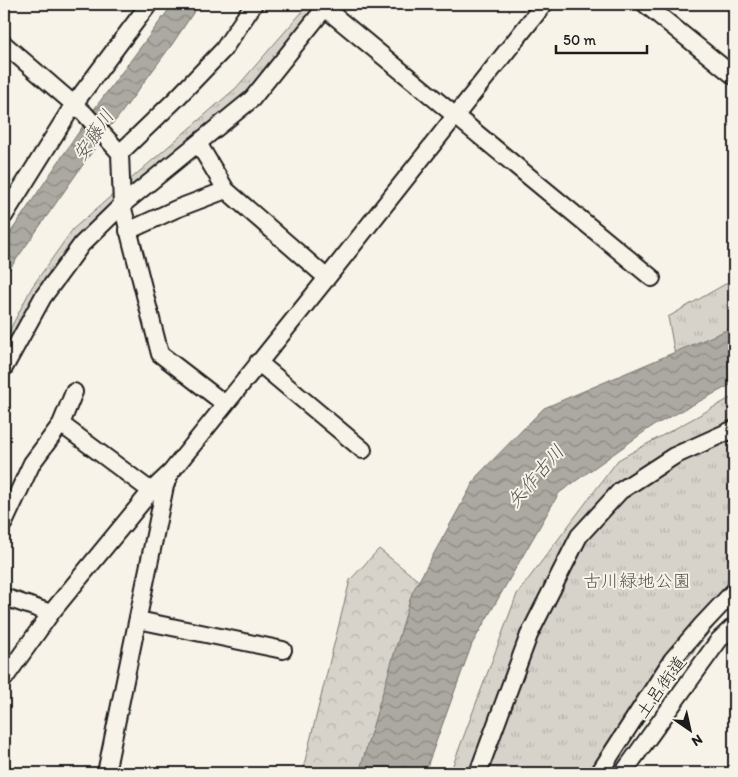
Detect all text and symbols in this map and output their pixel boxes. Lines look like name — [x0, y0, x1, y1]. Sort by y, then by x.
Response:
scale bar — [556, 22, 647, 54]
text: 50 m — [563, 31, 596, 49]
water label: 安藤川 — [68, 105, 119, 165]
water label: 矢作古川 — [502, 440, 569, 513]
park label: 古川緑地公園 — [583, 570, 691, 592]
street label: 土呂街道 — [631, 651, 691, 723]
north arrow — [666, 704, 716, 754]
text: N — [688, 731, 706, 750]

